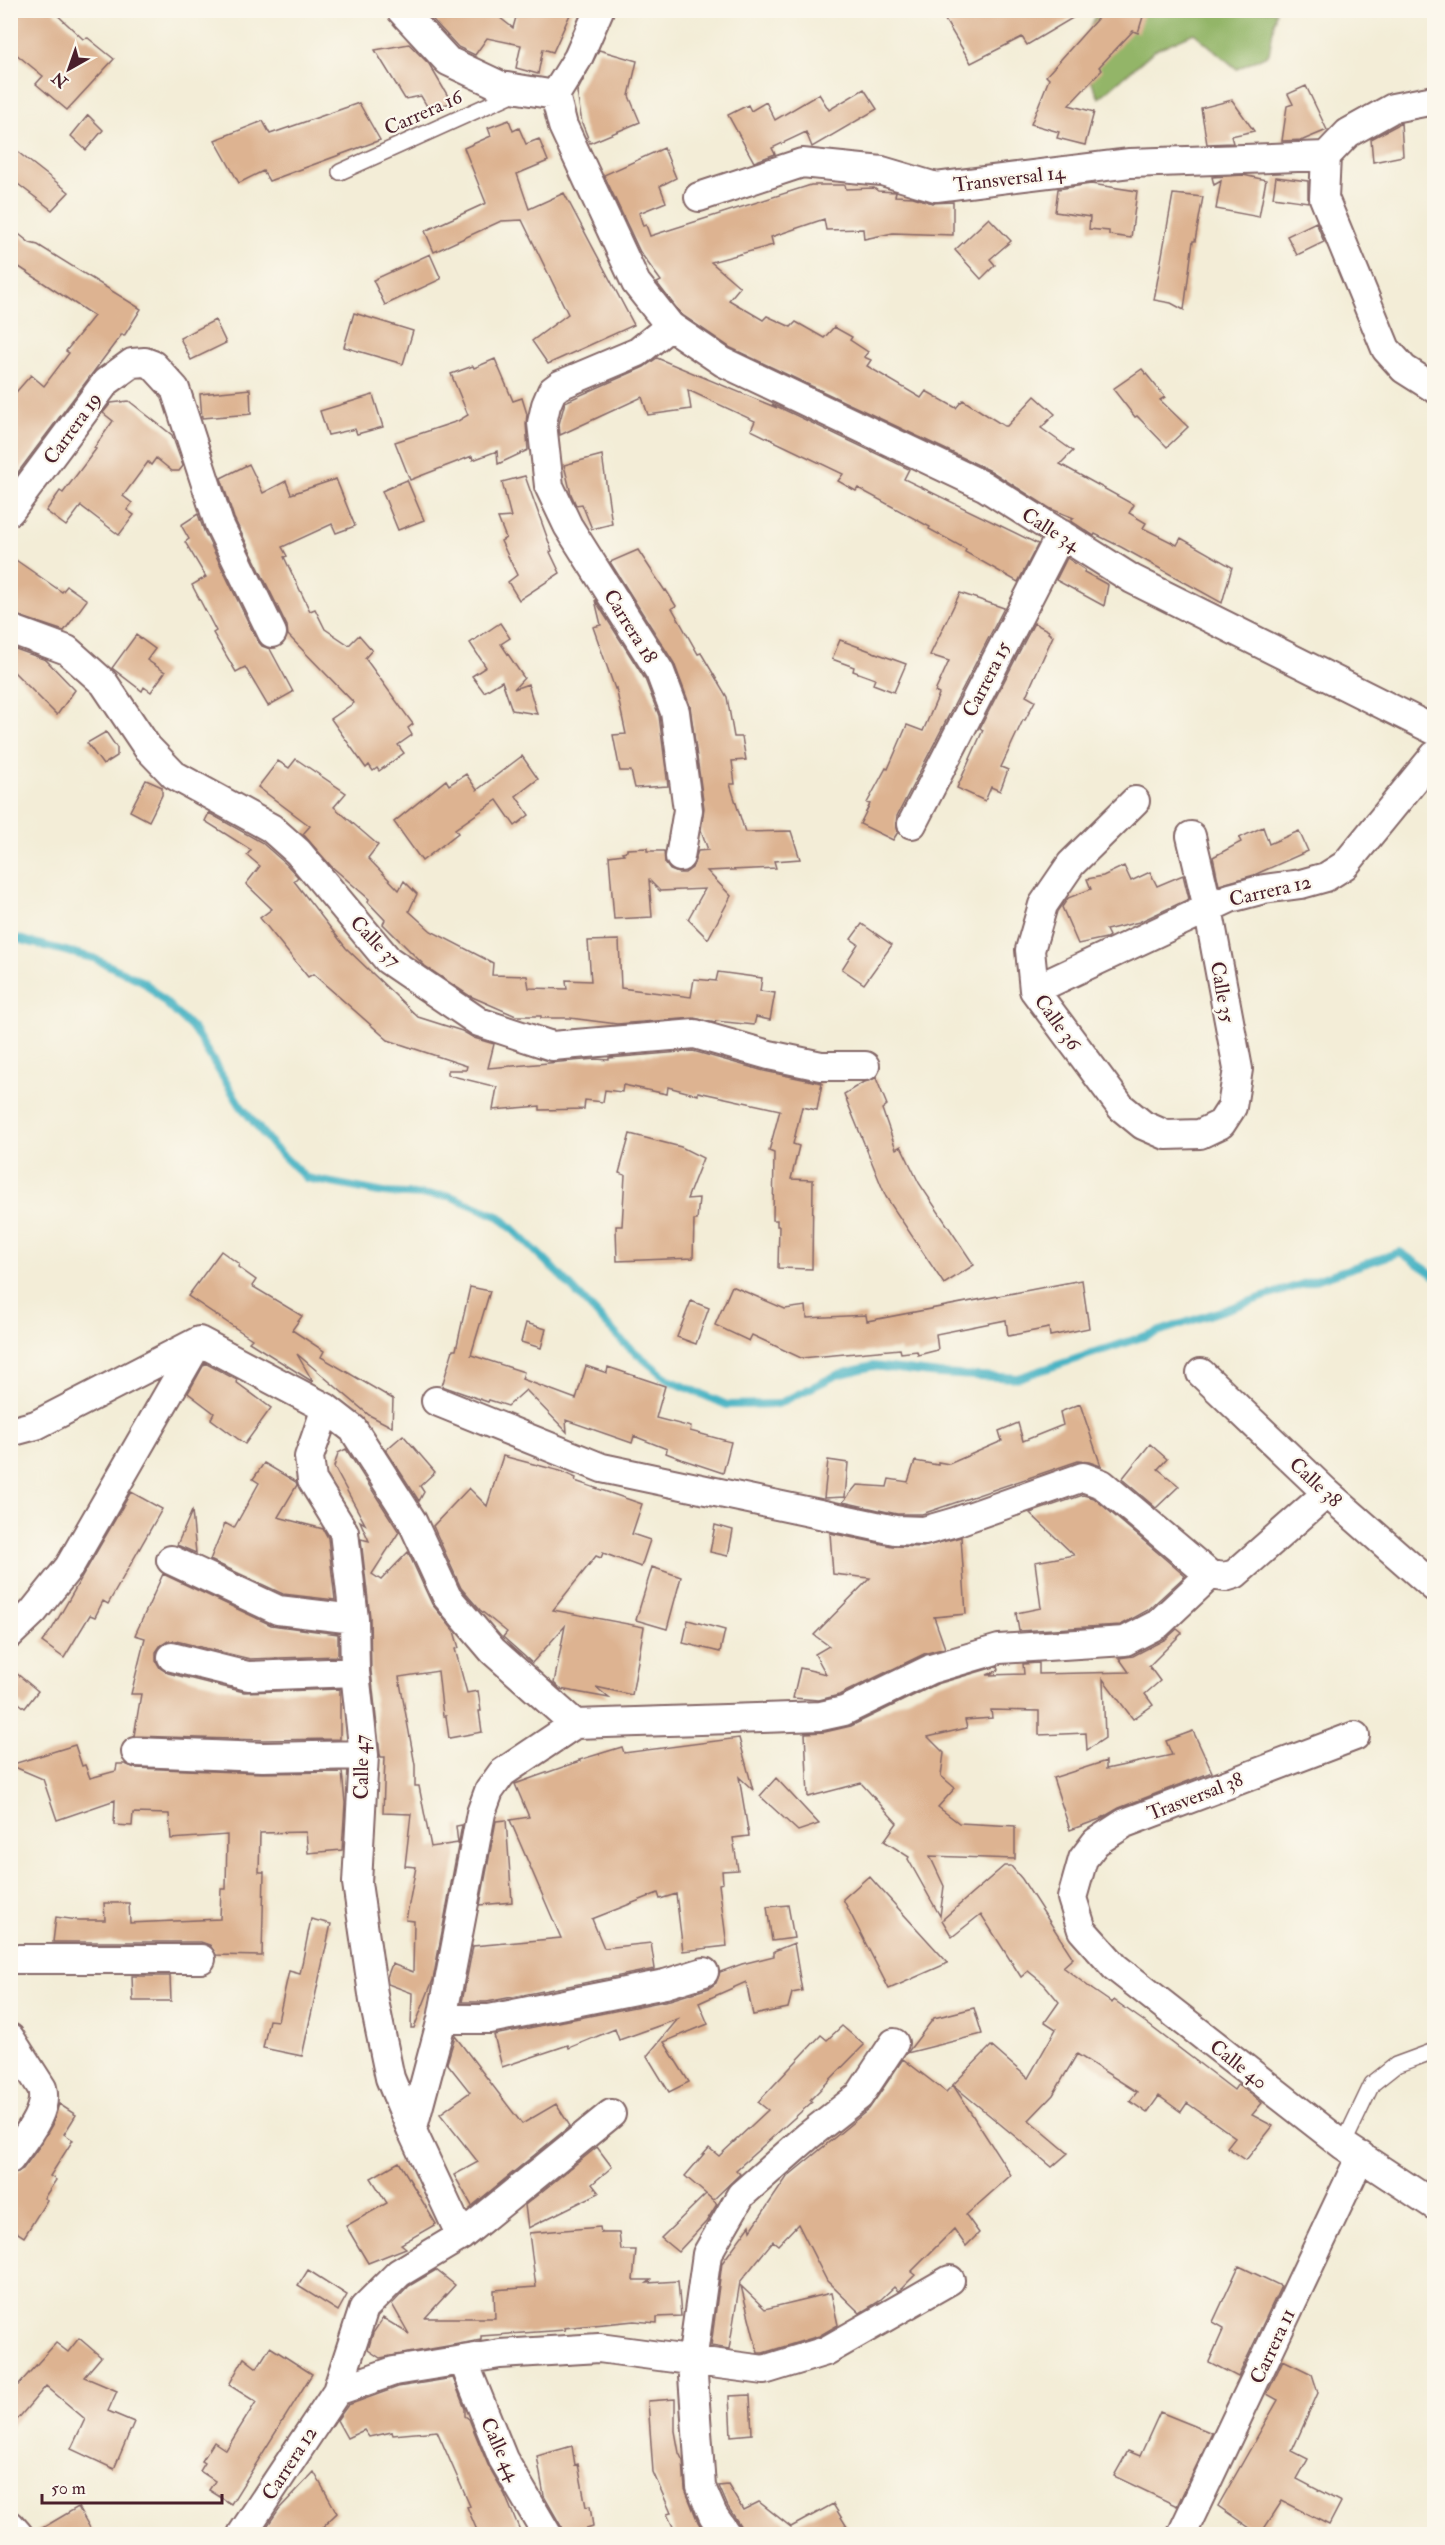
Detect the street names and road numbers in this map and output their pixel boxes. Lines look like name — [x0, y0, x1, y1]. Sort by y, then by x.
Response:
street label: Carrera 16 — [380, 84, 467, 141]
street label: Transversal 14 — [952, 159, 1067, 198]
street label: Carrera 19 — [38, 387, 107, 469]
street label: Calle 34 — [1017, 502, 1085, 558]
street label: Carrera 18 — [598, 585, 663, 668]
street label: Carrera 15 — [957, 637, 1016, 721]
street label: Carrera 12 — [1227, 869, 1313, 912]
street label: Calle 37 — [345, 910, 406, 972]
street label: Calle 35 — [1205, 959, 1240, 1025]
street label: Calle 36 — [1029, 989, 1087, 1056]
street label: Calle 38 — [1284, 1452, 1347, 1513]
street label: Calle 47 — [349, 1734, 374, 1800]
street label: Trasversal 38 — [1144, 1767, 1247, 1826]
street label: Calle 40 — [1205, 2034, 1273, 2095]
street label: Carrera 11 — [1244, 2305, 1301, 2388]
street label: Calle 44 — [475, 2414, 527, 2486]
street label: Carrera 12 — [256, 2422, 323, 2505]

